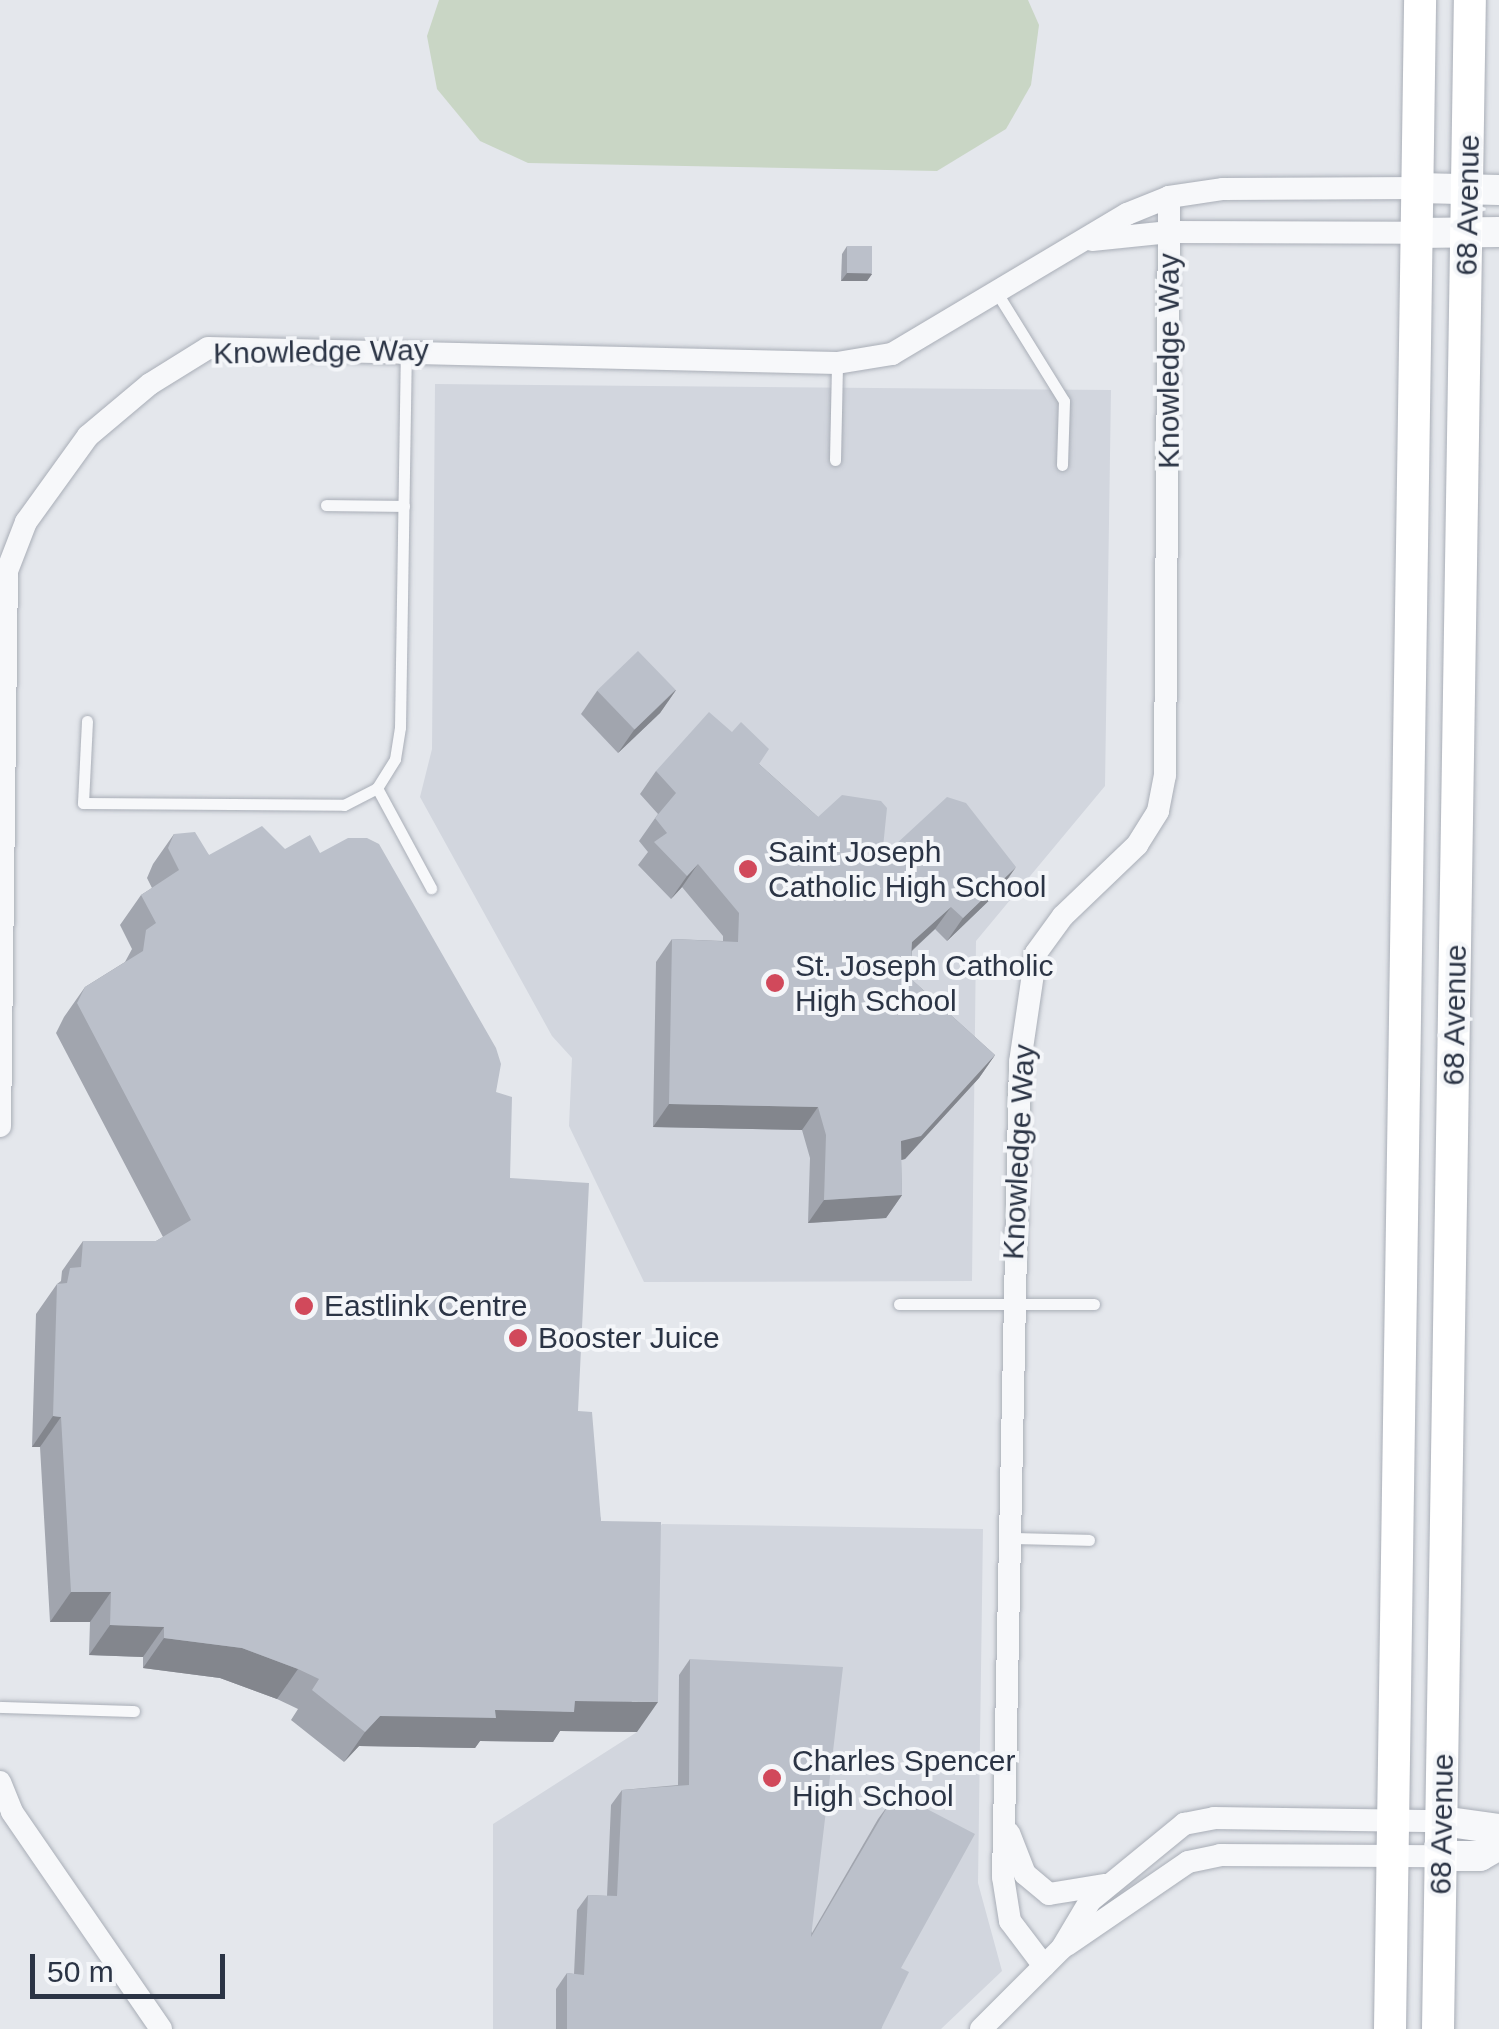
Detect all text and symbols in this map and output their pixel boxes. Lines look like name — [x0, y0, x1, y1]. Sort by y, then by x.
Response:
street label: 68 Avenue — [1449, 133, 1487, 277]
street label: Knowledge Way — [1151, 253, 1187, 469]
street label: Knowledge Way — [213, 332, 429, 372]
place label: Saint Joseph Catholic High School — [768, 834, 1046, 904]
marker: Saint Joseph Catholic High School — [737, 858, 759, 880]
street label: 68 Avenue — [1436, 943, 1474, 1087]
place label: St. Joseph Catholic High School — [795, 948, 1053, 1018]
marker: St. Joseph Catholic High School — [764, 972, 786, 994]
street label: Knowledge Way — [995, 1043, 1043, 1261]
place label: Eastlink Centre — [324, 1288, 527, 1324]
marker: Eastlink Centre — [293, 1295, 315, 1317]
place label: Booster Juice — [538, 1320, 720, 1356]
marker: Booster Juice — [507, 1327, 529, 1349]
place label: Charles Spencer High School — [792, 1743, 1015, 1814]
street label: 68 Avenue — [1423, 1752, 1461, 1896]
marker: Charles Spencer High School — [761, 1767, 783, 1789]
scale bar — [35, 1934, 230, 1996]
text: 50 m — [47, 1955, 114, 1988]

